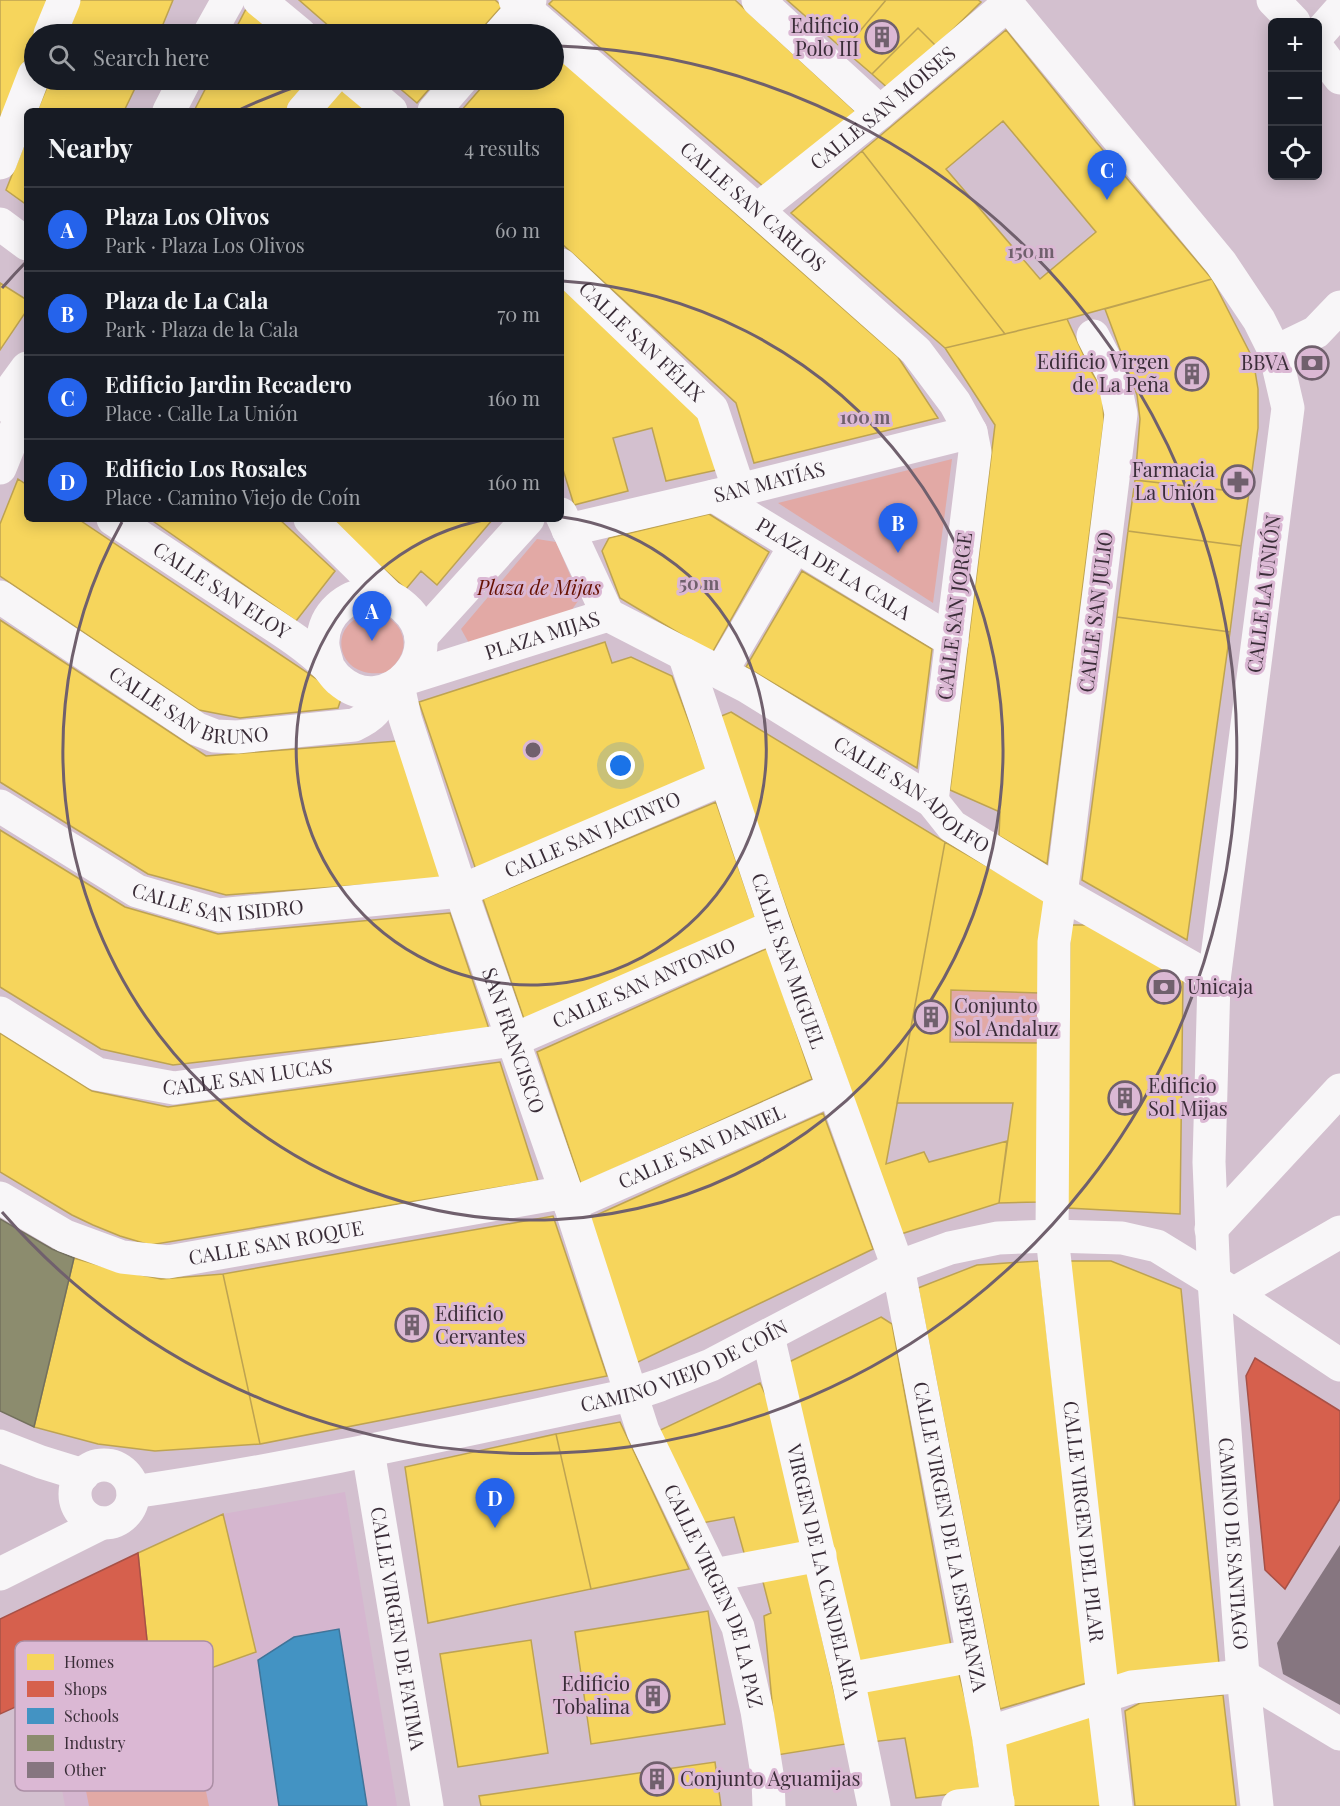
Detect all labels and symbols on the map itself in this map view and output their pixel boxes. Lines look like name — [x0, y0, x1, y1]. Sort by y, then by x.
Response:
place label: Edificio Polo III — [790, 11, 859, 61]
building icon: Edificio Polo III — [864, 19, 900, 55]
street label: CALLE SAN MOISES — [803, 39, 961, 175]
street label: CALLE SAN CARLOS — [675, 134, 832, 277]
pin: C — [1088, 150, 1126, 200]
text: 150 m — [1007, 239, 1055, 263]
street label: CALLE SAN FÉLIX — [574, 274, 711, 407]
bank icon: BBVA — [1294, 345, 1330, 381]
place label: Edificio Virgen de La Peña — [1037, 347, 1169, 397]
place label: BBVA — [1241, 348, 1289, 375]
building icon: Edificio Virgen de La Peña — [1174, 356, 1210, 392]
text: 100 m — [840, 405, 891, 429]
street label: SAN MATÍAS — [711, 454, 827, 507]
place label: Farmacia La Unión — [1132, 455, 1215, 505]
pharmacy icon: Farmacia La Unión — [1220, 464, 1256, 500]
pin: B — [878, 504, 918, 553]
street label: PLAZA DE LA CALA — [752, 510, 917, 625]
street label: CALLE LA UNIÓN — [1239, 513, 1286, 674]
street label: CALLE SAN JORGE — [930, 530, 977, 701]
street label: CALLE SAN JULIO — [1071, 530, 1118, 694]
street label: CALLE SAN ELOY — [148, 534, 296, 644]
text: 50 m — [679, 571, 720, 595]
park label: Plaza de Mijas — [476, 573, 601, 600]
pin: A — [352, 592, 392, 641]
street label: PLAZA MIJAS — [481, 603, 603, 665]
street label: CALLE SAN BRUNO — [105, 659, 270, 749]
street label: CALLE SAN ADOLFO — [829, 729, 995, 858]
centre of rings — [523, 740, 543, 760]
your location — [606, 751, 635, 780]
street label: CALLE SAN JACINTO — [500, 784, 684, 883]
street label: CALLE SAN MIGUEL — [746, 869, 833, 1052]
street label: CALLE SAN ISIDRO — [129, 875, 305, 927]
street label: CALLE SAN ANTONIO — [548, 930, 739, 1033]
street label: SAN FRANCISCO — [477, 964, 552, 1117]
bank icon: Unicaja — [1146, 969, 1182, 1005]
place label: Unicaja — [1187, 972, 1253, 999]
place label: Conjunto Sol Andaluz — [954, 991, 1059, 1041]
building icon: Conjunto Sol Andaluz — [913, 999, 949, 1035]
street label: CALLE SAN LUCAS — [161, 1051, 334, 1100]
place label: Edificio Sol Mijas — [1148, 1071, 1228, 1121]
building icon: Edificio Sol Mijas — [1107, 1080, 1143, 1116]
street label: CALLE SAN DANIEL — [613, 1097, 789, 1194]
street label: CALLE SAN ROQUE — [186, 1213, 365, 1270]
place label: Edificio Cervantes — [435, 1299, 525, 1349]
building icon: Edificio Cervantes — [394, 1307, 430, 1343]
street label: CAMINO VIEJO DE COÍN — [578, 1312, 792, 1417]
street label: CALLE VIRGEN DE LA ESPERANZA — [908, 1379, 995, 1694]
street label: CALLE VIRGEN DEL PILAR — [1058, 1399, 1112, 1644]
street label: CAMINO DE SANTIAGO — [1214, 1436, 1256, 1651]
street label: VIRGEN DE LA CANDELARIA — [781, 1440, 867, 1702]
pin: D — [476, 1478, 514, 1528]
street label: CALLE VIRGEN DE LA PAZ — [659, 1479, 771, 1710]
street label: CALLE VIRGEN DE FATIMA — [365, 1505, 433, 1752]
legend — [15, 1641, 213, 1791]
text: Homes — [64, 1651, 114, 1672]
place label: Edificio Tobalina — [553, 1669, 630, 1719]
text: Shops — [64, 1678, 107, 1699]
building icon: Edificio Tobalina — [635, 1678, 671, 1714]
text: Schools — [64, 1705, 119, 1726]
text: Industry — [64, 1732, 126, 1753]
text: Other — [64, 1759, 106, 1780]
building icon: Conjunto Aguamijas — [639, 1761, 675, 1797]
place label: Conjunto Aguamijas — [680, 1764, 861, 1791]

